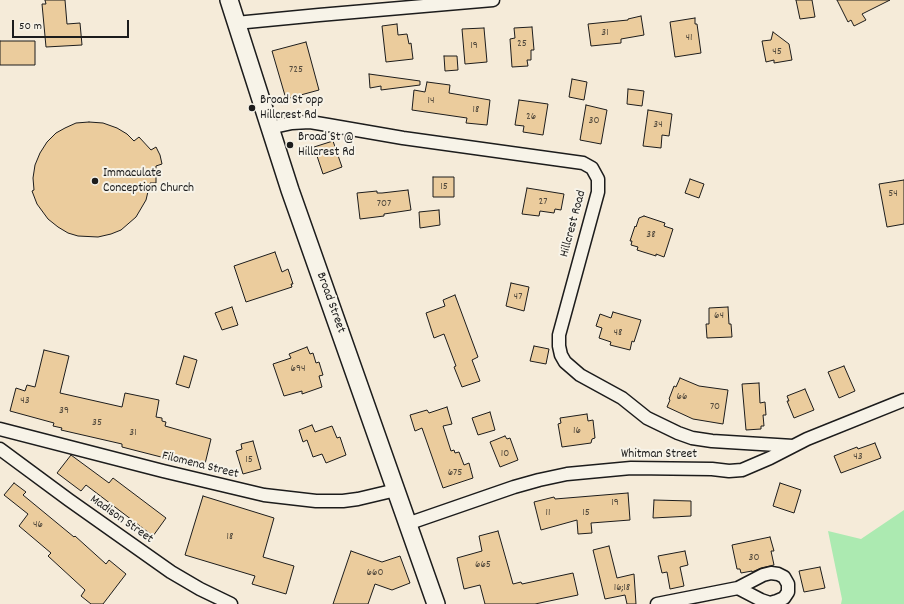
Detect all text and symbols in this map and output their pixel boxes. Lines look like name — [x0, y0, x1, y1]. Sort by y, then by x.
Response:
scale bar — [14, 12, 131, 38]
text: 50 m — [19, 18, 42, 35]
house number: 31 — [601, 26, 609, 40]
house number: 41 — [686, 31, 692, 45]
house number: 25 — [517, 37, 527, 51]
house number: 19 — [470, 39, 478, 53]
house number: 45 — [772, 45, 782, 59]
house number: 725 — [289, 63, 303, 77]
place label: Broad St opp Hillcrest Rd — [260, 93, 323, 124]
house number: 14 — [428, 94, 434, 108]
marker: Broad St opp Hillcrest Rd — [247, 103, 257, 113]
house number: 18 — [473, 103, 479, 117]
house number: 26 — [526, 110, 536, 124]
house number: 30 — [589, 114, 599, 128]
house number: 34 — [653, 118, 663, 132]
place label: Broad St @ Hillcrest Rd — [298, 130, 355, 161]
marker: Broad St @ Hillcrest Rd — [285, 140, 295, 150]
place label: Immaculate Conception Church — [103, 166, 194, 197]
marker: Immaculate Conception Church — [90, 176, 100, 186]
house number: 15 — [440, 180, 448, 194]
house number: 54 — [888, 187, 898, 201]
street label: Hillcrest Road — [558, 189, 590, 259]
house number: 27 — [538, 195, 548, 209]
house number: 707 — [377, 197, 391, 211]
house number: 38 — [646, 228, 656, 242]
street label: Broad Street — [312, 270, 348, 336]
house number: 47 — [514, 290, 522, 304]
house number: 64 — [714, 309, 724, 323]
house number: 48 — [614, 326, 622, 340]
house number: 694 — [291, 362, 305, 376]
house number: 66 — [677, 390, 687, 404]
house number: 43 — [20, 394, 30, 408]
house number: 70 — [710, 400, 720, 414]
house number: 39 — [59, 404, 69, 418]
house number: 35 — [92, 416, 102, 430]
house number: 16 — [573, 424, 581, 438]
house number: 31 — [129, 426, 137, 440]
house number: 10 — [501, 447, 509, 461]
street label: Whitman Street — [621, 447, 697, 463]
street label: Filomena Street — [160, 449, 240, 483]
house number: 43 — [853, 450, 863, 464]
house number: 15 — [245, 453, 253, 467]
house number: 675 — [448, 466, 462, 480]
street label: Madison Street — [86, 492, 156, 548]
house number: 19 — [611, 496, 619, 510]
house number: 11 — [546, 506, 550, 520]
house number: 15 — [582, 506, 590, 520]
house number: 46 — [33, 518, 43, 532]
house number: 18 — [227, 530, 233, 544]
house number: 30 — [749, 551, 759, 565]
house number: 665 — [475, 558, 491, 572]
house number: 660 — [367, 566, 383, 580]
house number: 16;18 — [614, 581, 630, 595]

